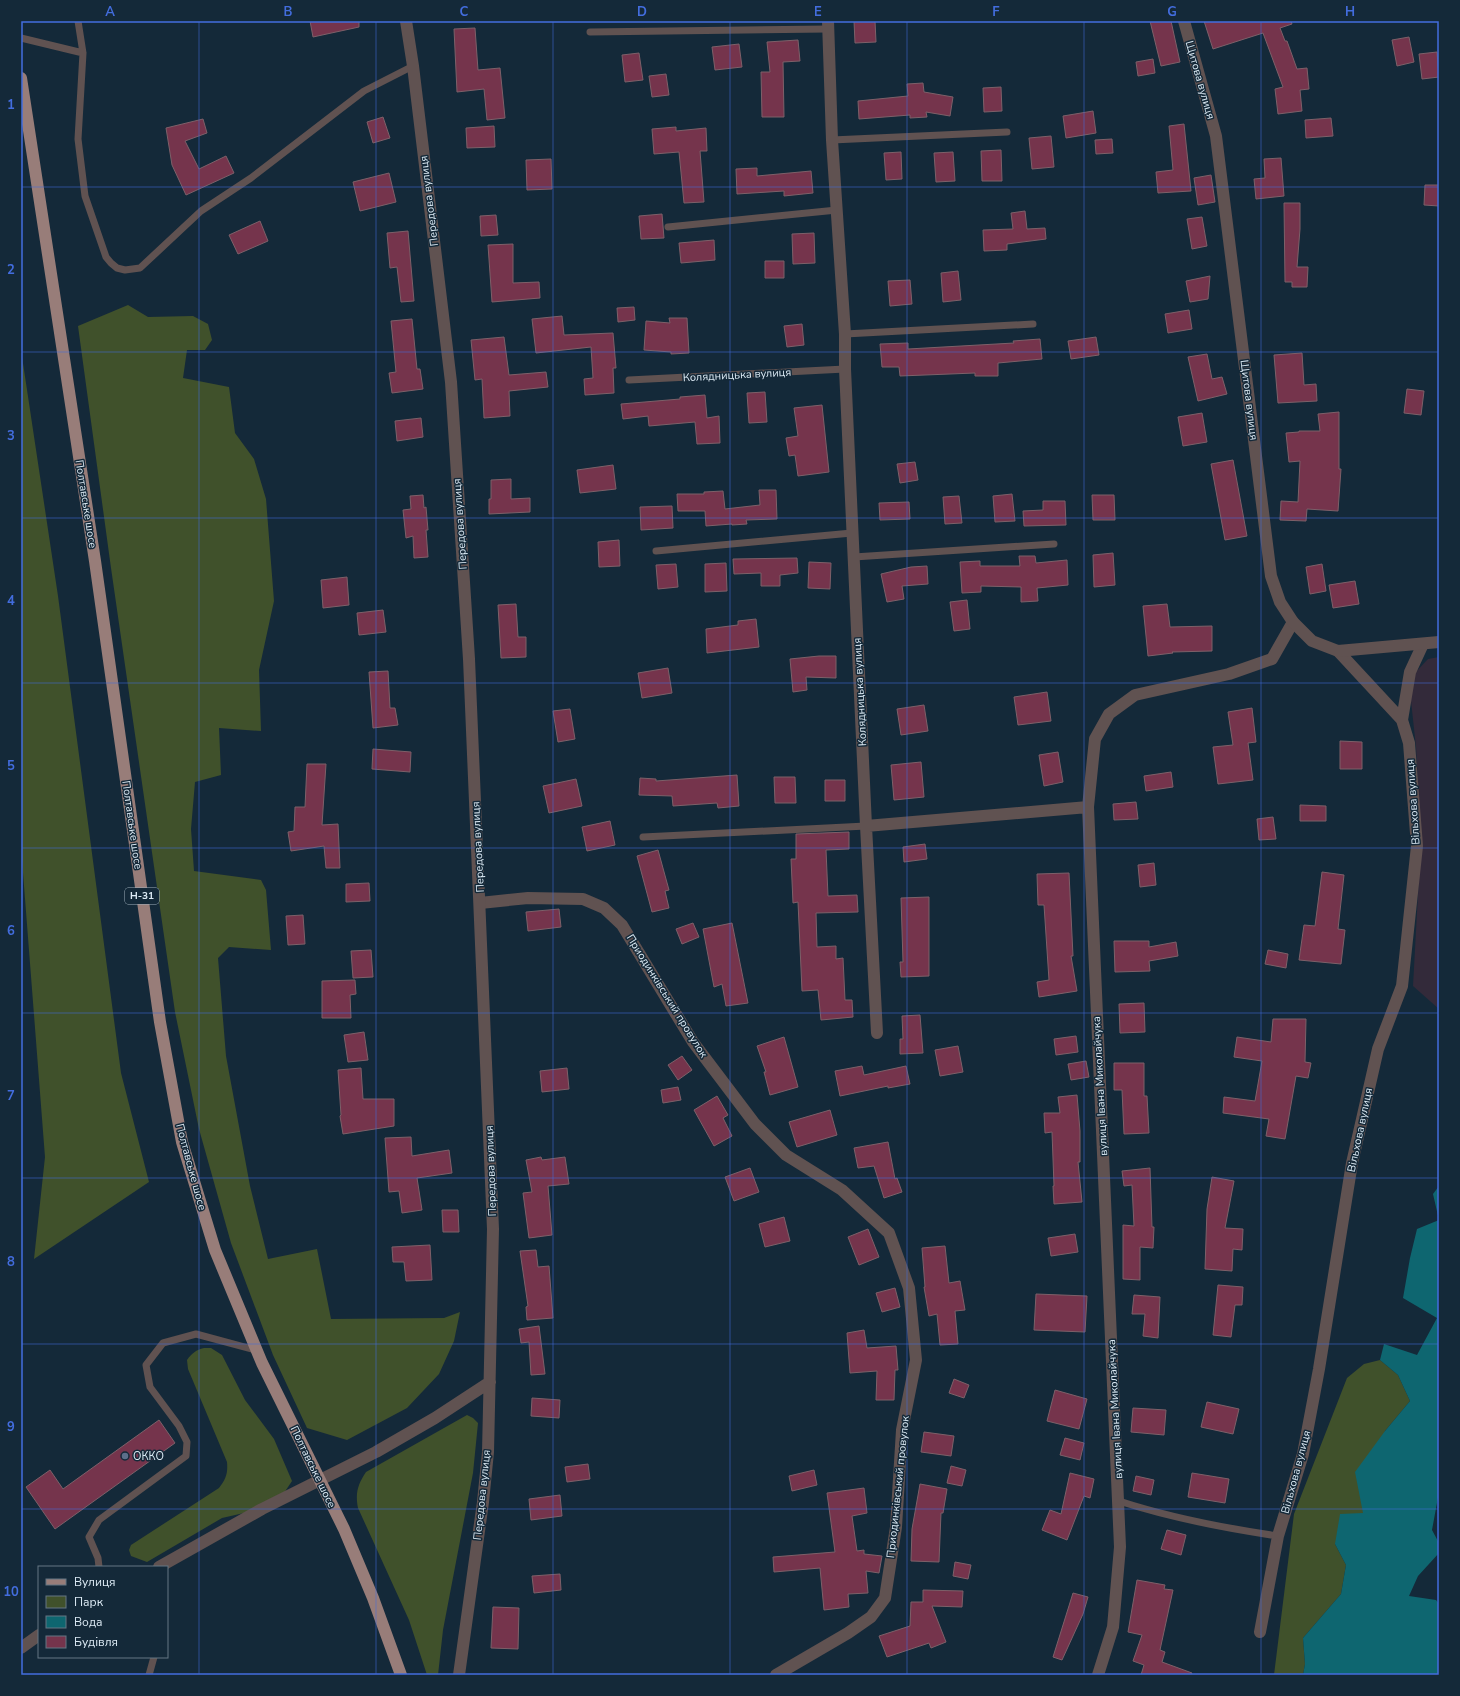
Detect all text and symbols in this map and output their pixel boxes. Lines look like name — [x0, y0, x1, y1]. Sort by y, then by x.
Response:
text: A — [105, 3, 115, 21]
text: B — [284, 3, 293, 21]
text: C — [460, 3, 469, 21]
text: D — [637, 3, 647, 21]
text: E — [814, 3, 822, 21]
text: F — [992, 3, 1000, 21]
text: G — [1167, 3, 1177, 21]
text: H — [1345, 3, 1355, 21]
street label: Щитова вулиця — [1182, 39, 1218, 121]
text: 1 — [7, 96, 15, 114]
street label: Передова вулиця — [416, 155, 442, 247]
text: 2 — [7, 261, 15, 279]
street label: Щитова вулиця — [1237, 359, 1261, 441]
street label: Колядницька вулиця — [682, 365, 792, 385]
text: 3 — [7, 427, 15, 445]
street label: Полтавське шосе — [72, 459, 100, 549]
street label: Передова вулиця — [449, 478, 471, 570]
text: 4 — [7, 592, 15, 610]
street label: Колядницька вулиця — [850, 637, 870, 747]
text: 5 — [7, 757, 15, 775]
street label: Вільхова вулиця — [1403, 759, 1423, 845]
street label: Полтавське шосе — [118, 780, 146, 870]
street label: Передова вулиця — [468, 801, 488, 893]
road number: Н-31 — [125, 888, 159, 904]
text: 6 — [7, 922, 15, 940]
street label: Приодинківський провулок — [623, 931, 711, 1061]
street label: вулиця Івана Миколайчука — [1089, 1016, 1111, 1156]
street label: Вільхова вулиця — [1344, 1086, 1376, 1174]
text: 7 — [7, 1087, 15, 1105]
street label: Полтавське шосе — [172, 1122, 210, 1212]
street label: Передова вулиця — [482, 1125, 500, 1217]
text: 8 — [7, 1253, 15, 1271]
street label: вулиця Івана Миколайчука — [1104, 1339, 1126, 1479]
street label: Приодинківський провулок — [883, 1415, 913, 1559]
text: 9 — [7, 1418, 15, 1436]
street label: Полтавське шосе — [287, 1424, 339, 1511]
street label: Вільхова вулиця — [1278, 1429, 1314, 1515]
place label: ОККО — [133, 1449, 164, 1464]
street label: Передова вулиця — [470, 1449, 494, 1541]
marker: ОККО — [120, 1451, 130, 1461]
legend — [38, 1566, 168, 1658]
text: Вулиця — [74, 1574, 116, 1590]
text: 10 — [3, 1583, 19, 1601]
text: Парк — [74, 1594, 104, 1610]
text: Вода — [74, 1614, 102, 1630]
text: Будівля — [74, 1634, 118, 1650]

